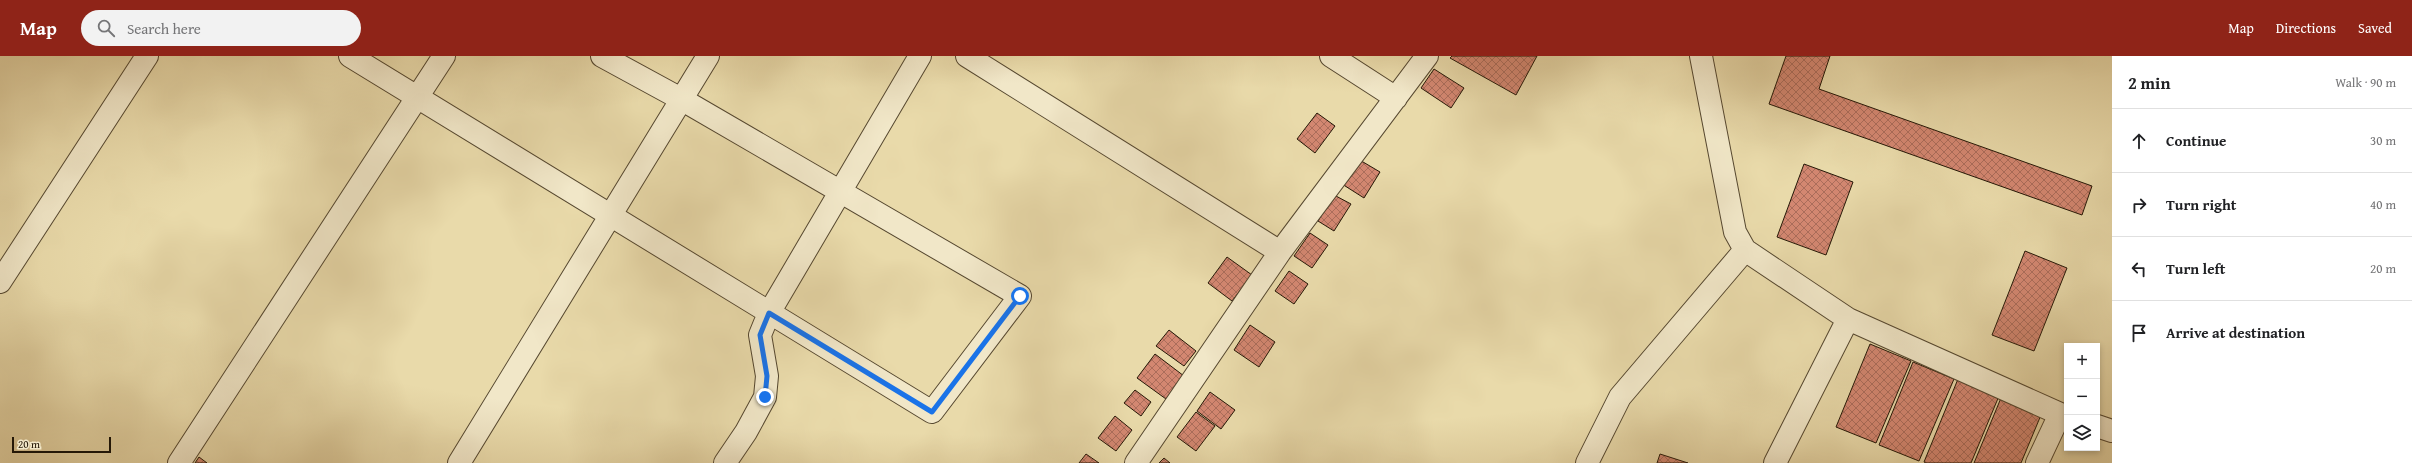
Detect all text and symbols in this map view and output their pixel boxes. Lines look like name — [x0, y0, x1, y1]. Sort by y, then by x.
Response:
search box — [81, 10, 361, 46]
text: Map — [20, 14, 57, 42]
icon: search — [95, 17, 117, 39]
text: Search here — [127, 18, 201, 39]
text: Map — [2228, 18, 2254, 38]
text: Directions — [2276, 18, 2336, 38]
text: Saved — [2358, 18, 2392, 38]
text: 2 min — [2128, 70, 2170, 95]
text: Walk · 90 m — [2335, 73, 2396, 92]
icon: ahead — [2128, 130, 2150, 152]
text: Continue — [2166, 130, 2227, 151]
text: 30 m — [2370, 131, 2396, 150]
icon: right — [2128, 194, 2150, 216]
text: Turn right — [2166, 194, 2237, 215]
text: 40 m — [2370, 195, 2396, 214]
icon: left — [2128, 258, 2150, 280]
text: Turn left — [2166, 258, 2225, 279]
text: 20 m — [2370, 259, 2396, 278]
route start — [1011, 287, 1029, 305]
icon: arrive — [2128, 322, 2150, 344]
text: Arrive at destination — [2166, 322, 2305, 343]
map controls — [2064, 343, 2100, 451]
button: + — [2064, 343, 2100, 379]
button: − — [2064, 379, 2100, 415]
route end — [756, 388, 774, 406]
button: layers — [2064, 415, 2100, 451]
scale bar — [12, 435, 111, 454]
text: 20 m — [18, 436, 40, 452]

